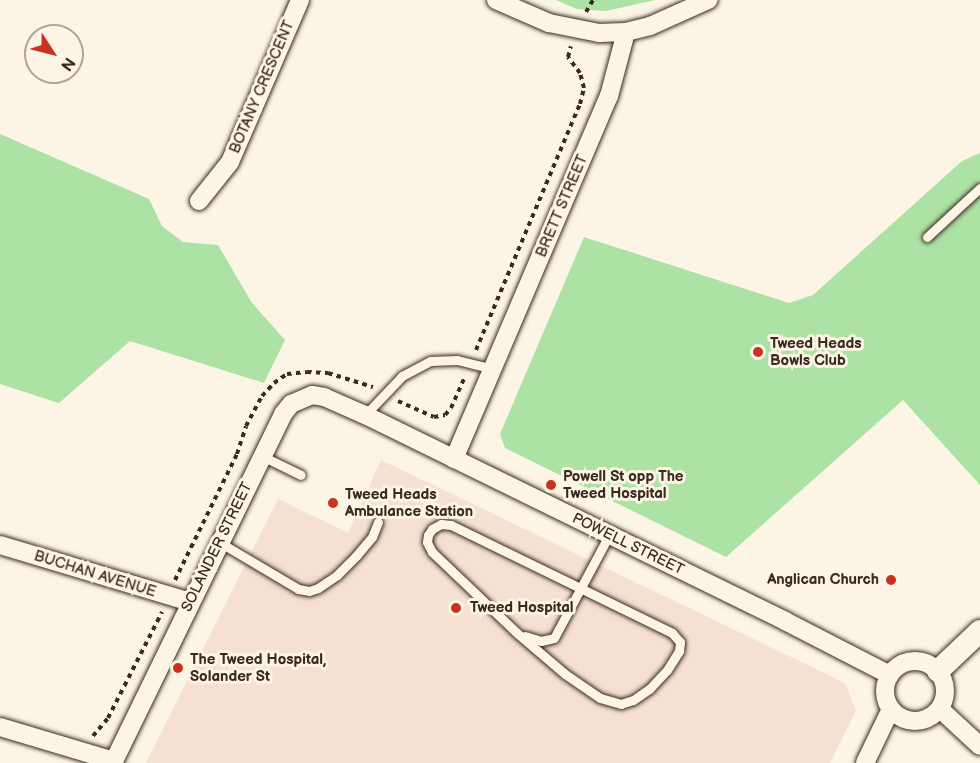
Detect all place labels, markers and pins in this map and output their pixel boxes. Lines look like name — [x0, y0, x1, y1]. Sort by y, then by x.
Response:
place label: Tweed Heads Bowls Club — [770, 334, 862, 369]
marker: Tweed Heads Bowls Club — [751, 345, 765, 359]
place label: Powell St opp The Tweed Hospital — [563, 467, 683, 502]
marker: Powell St opp The Tweed Hospital — [544, 478, 558, 492]
place label: Tweed Heads Ambulance Station — [345, 485, 473, 520]
marker: Tweed Heads Ambulance Station — [326, 496, 340, 510]
place label: Anglican Church — [767, 571, 879, 589]
marker: Anglican Church — [884, 573, 898, 587]
marker: Tweed Hospital — [447, 599, 465, 617]
place label: Tweed Hospital — [470, 599, 574, 617]
place label: The Tweed Hospital, Solander St — [190, 650, 326, 685]
marker: The Tweed Hospital, Solander St — [171, 661, 185, 675]

